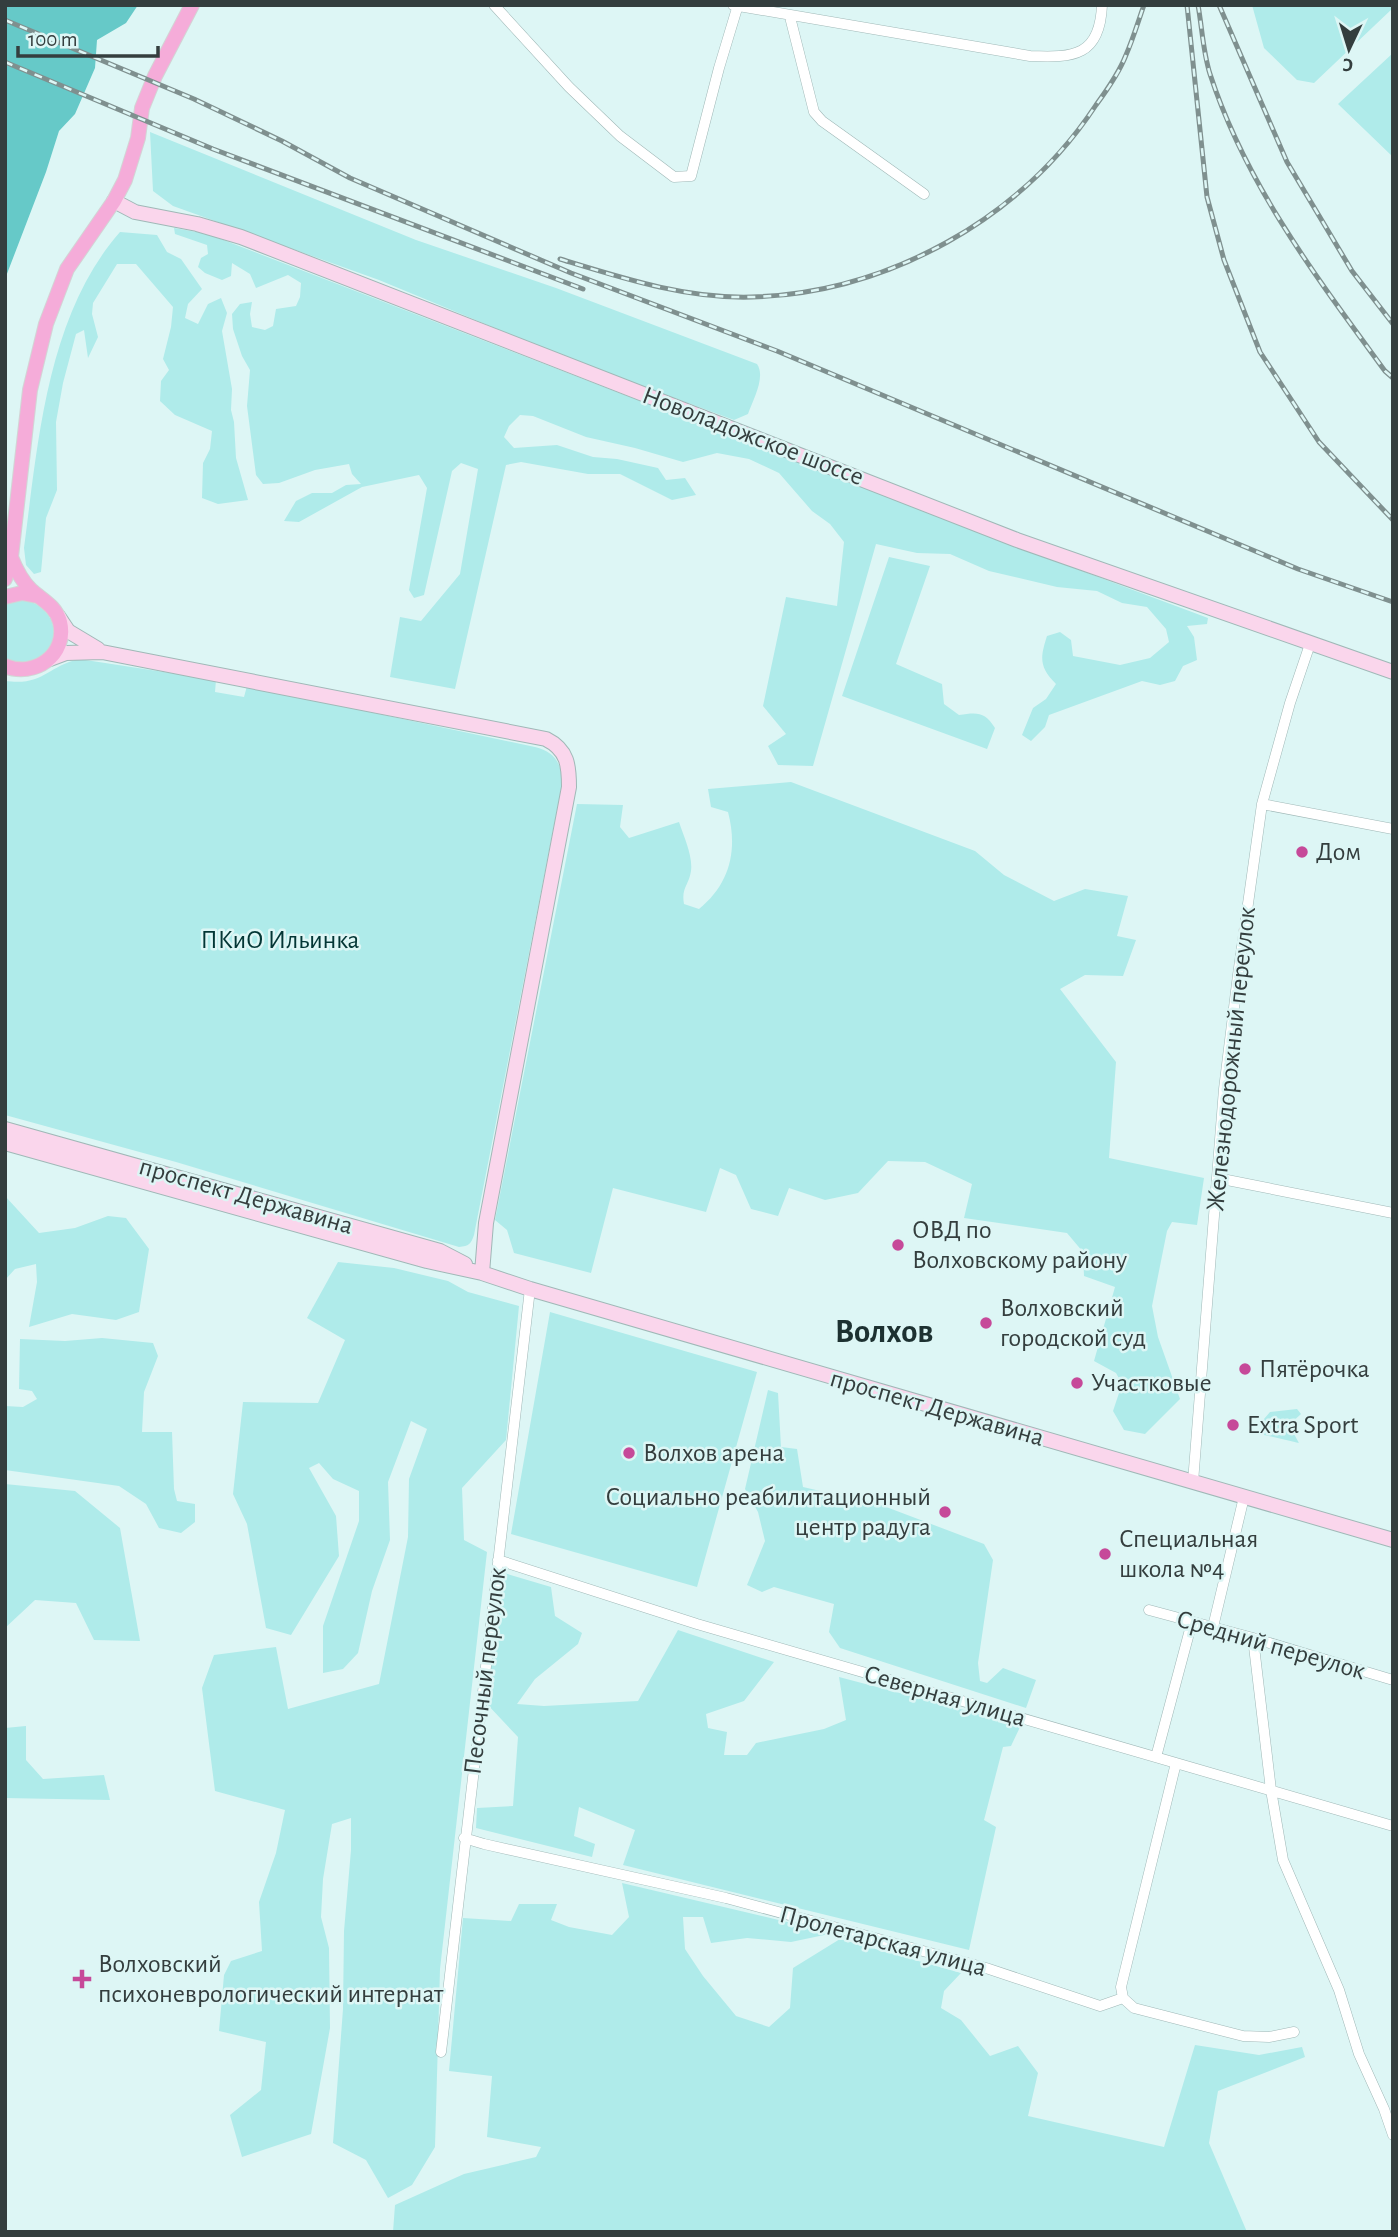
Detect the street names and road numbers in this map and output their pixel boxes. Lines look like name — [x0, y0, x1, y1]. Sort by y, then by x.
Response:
street label: Новоладожское шоссе — [639, 382, 867, 490]
street label: Железнодорожный переулок — [1202, 905, 1260, 1213]
street label: проспект Державина — [136, 1153, 356, 1239]
street label: проспект Державина — [827, 1365, 1047, 1451]
street label: Песочный переулок — [459, 1566, 511, 1776]
street label: Средний переулок — [1174, 1606, 1368, 1684]
street label: Северная улица — [861, 1661, 1029, 1732]
street label: Пролетарская улица — [777, 1901, 989, 1981]

